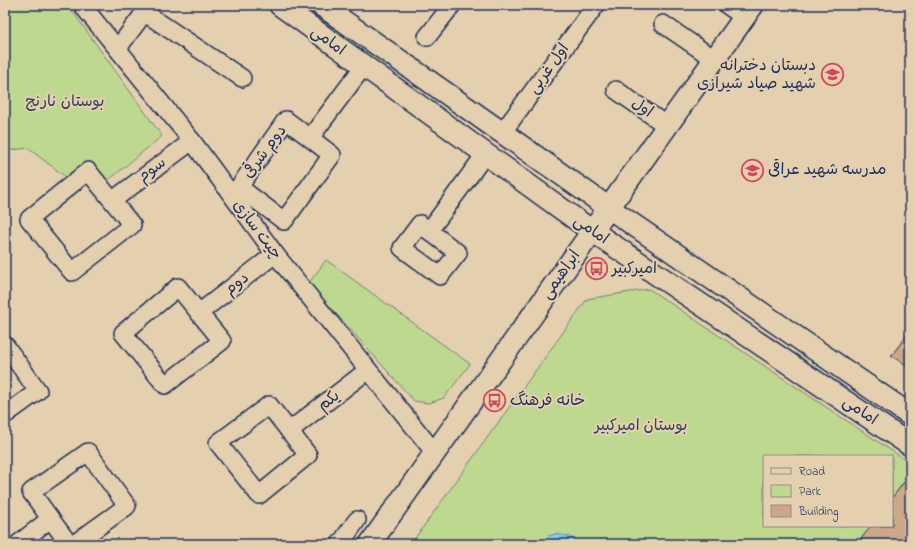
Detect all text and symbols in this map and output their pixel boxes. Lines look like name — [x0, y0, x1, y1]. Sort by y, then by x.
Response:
street label: امامی — [305, 20, 351, 62]
street label: اول غربی — [522, 39, 576, 99]
place label: دبستان دخترانه شهید صیاد شیرازی — [697, 54, 816, 96]
school or university icon: دبستان دخترانه شهید صیاد شیرازی — [819, 62, 845, 88]
park label: بوستان نارنج — [25, 90, 105, 114]
street label: اول — [626, 92, 658, 124]
street label: دوم شرقی — [237, 120, 293, 184]
street label: سوم — [133, 151, 171, 189]
school or university icon: مدرسه شهید عراقی — [740, 157, 766, 183]
place label: مدرسه شهید عراقی — [768, 158, 886, 182]
street label: چیت سازی — [226, 195, 288, 265]
street label: امامی — [568, 209, 614, 251]
street label: ابراهیمی — [535, 245, 587, 305]
bus stop icon: امیرکبیر — [583, 256, 609, 282]
place label: امیرکبیر — [610, 257, 657, 281]
street label: دوم — [219, 267, 255, 301]
street label: یکم — [313, 385, 345, 417]
bus stop icon: خانه فرهنگ — [481, 388, 507, 414]
place label: خانه فرهنگ — [510, 389, 585, 413]
street label: امامی — [837, 390, 883, 432]
park label: بوستان امیرکبیر — [593, 414, 687, 438]
legend — [763, 455, 893, 527]
text: Road — [799, 463, 825, 481]
text: Park — [799, 483, 821, 501]
text: Building — [798, 503, 838, 522]

